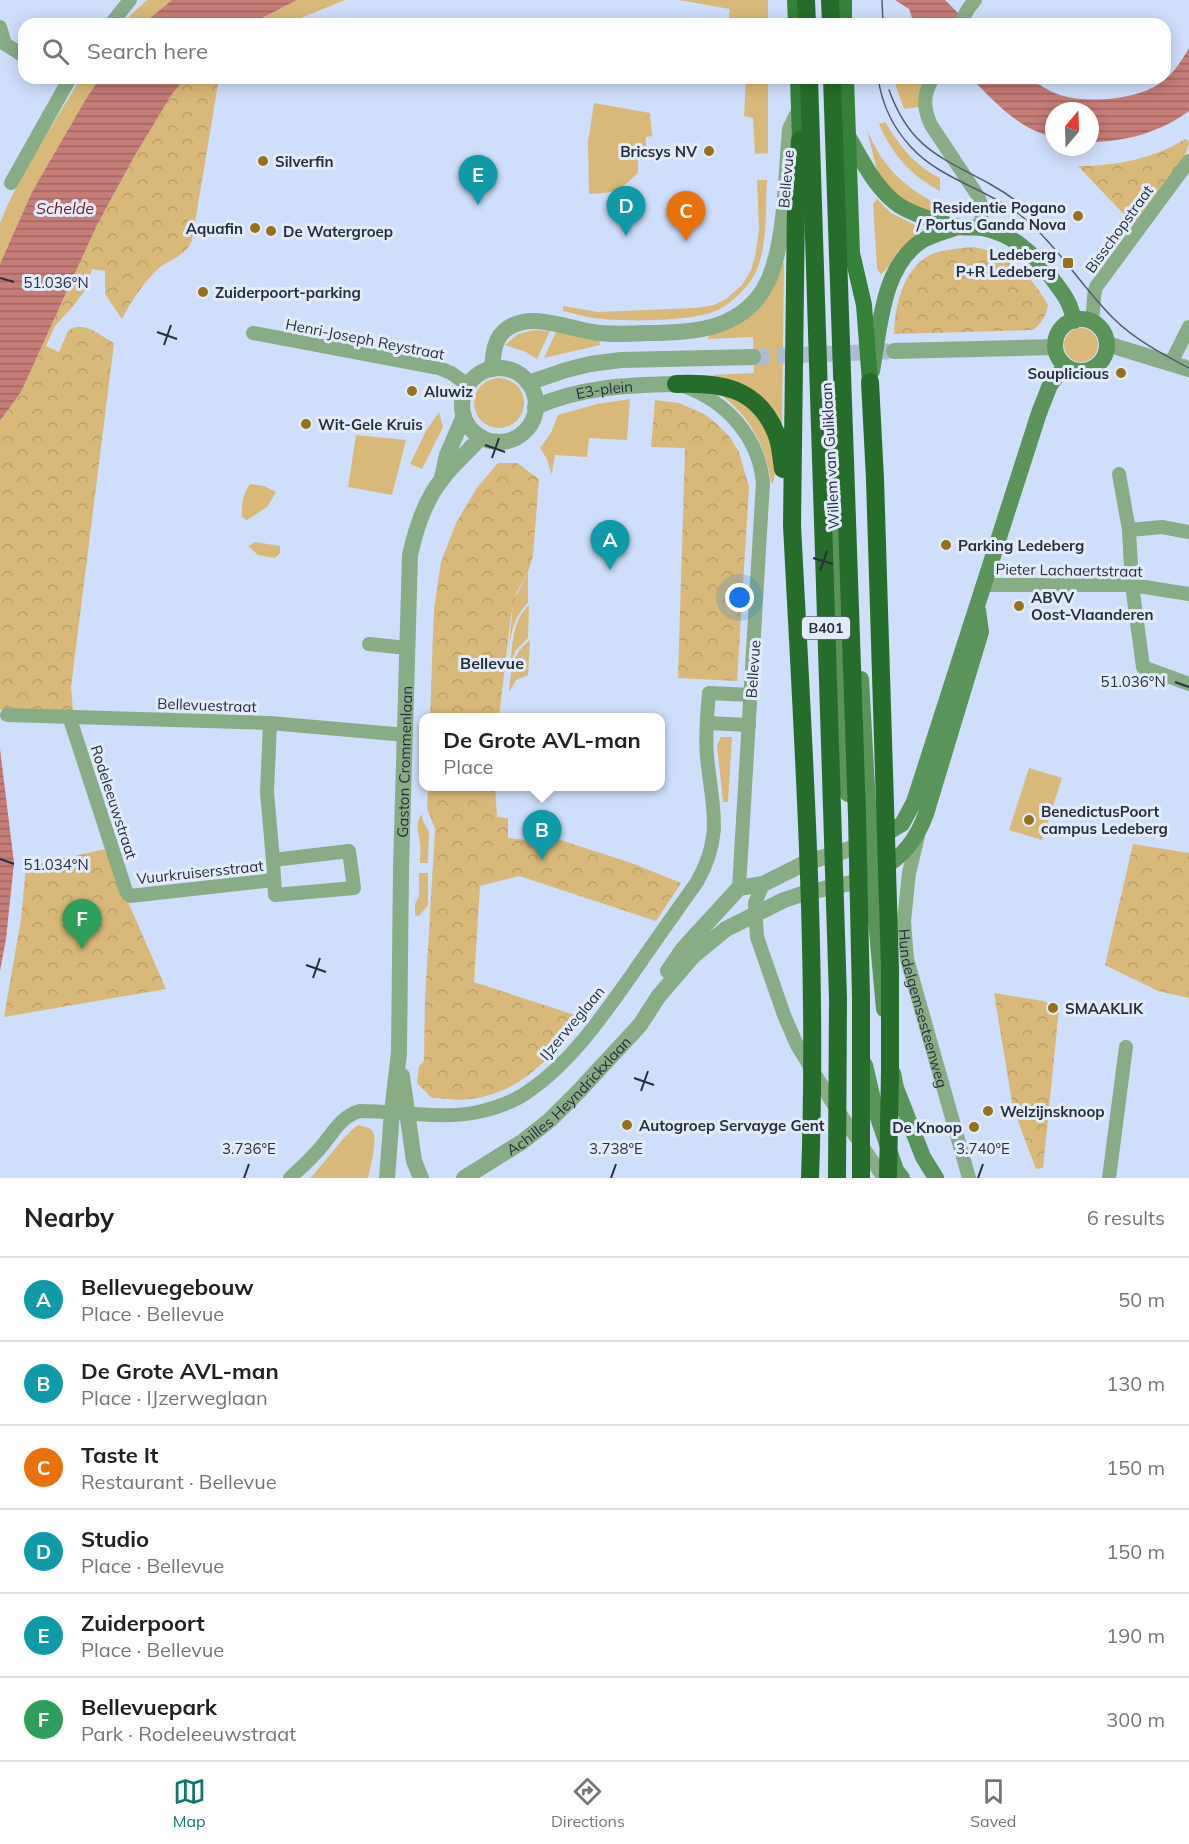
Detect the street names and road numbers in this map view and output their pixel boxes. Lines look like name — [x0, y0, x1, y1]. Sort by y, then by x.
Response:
street label: Bellevue — [774, 149, 798, 209]
street label: Bisschopstraat — [1081, 181, 1157, 277]
street label: Henri-Joseph Reystraat — [284, 314, 446, 364]
street label: E3-plein — [574, 376, 634, 403]
street label: Willem van Guliklaan — [817, 382, 843, 530]
street label: Pieter Lachaertstraat — [995, 559, 1143, 581]
road number: B401 — [802, 617, 850, 639]
street label: Bellevue — [741, 639, 765, 699]
street label: Gaston Crommenlaan — [392, 686, 416, 838]
street label: Bellevuestraat — [157, 694, 257, 716]
street label: Rodeleeuwstraat — [87, 743, 141, 861]
street label: Vuurkruisersstraat — [136, 856, 264, 888]
street label: Hundelgemsesteenweg — [895, 928, 952, 1090]
street label: IJzerweglaan — [535, 982, 609, 1064]
street label: Achilles Heyndrickxlaan — [503, 1032, 635, 1159]

